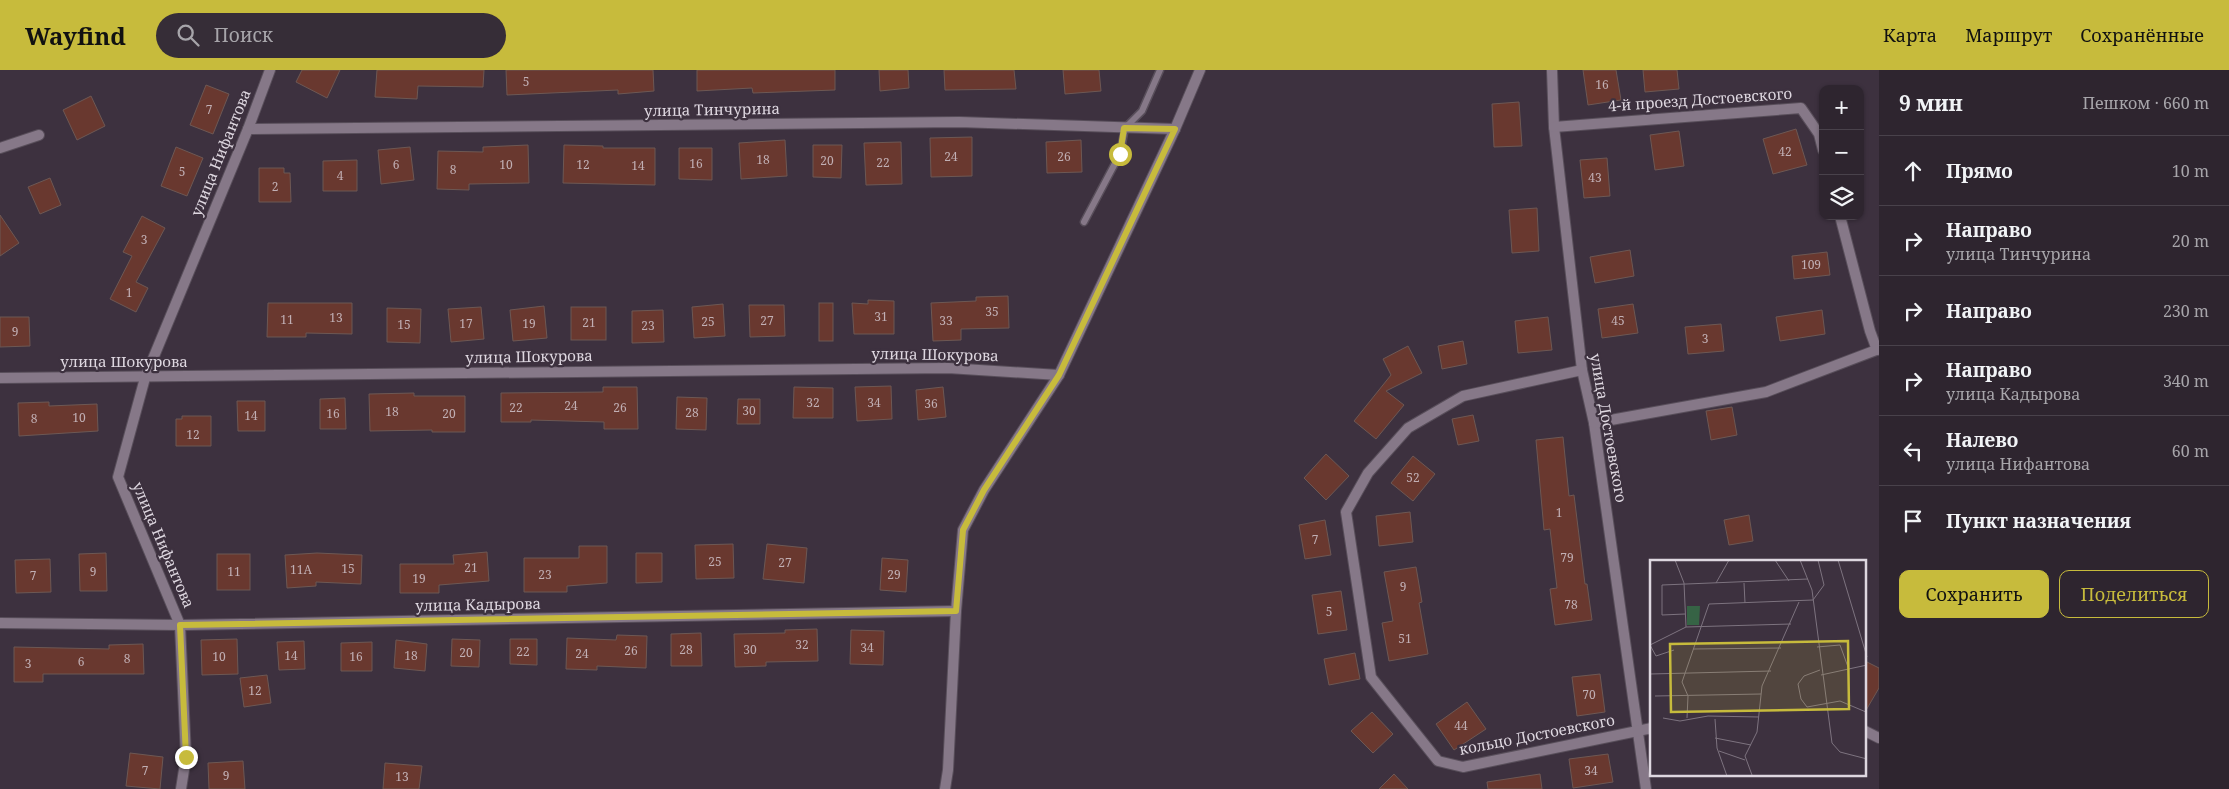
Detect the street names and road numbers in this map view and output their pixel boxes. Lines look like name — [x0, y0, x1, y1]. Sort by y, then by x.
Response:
street label: 4-й проезд Достоевского — [1607, 83, 1793, 115]
street label: улица Нифантова — [185, 86, 255, 219]
street label: улица Тинчурина — [644, 98, 780, 120]
street label: улица Шокурова — [871, 343, 999, 365]
street label: улица Шокурова — [465, 345, 593, 367]
street label: улица Шокурова — [60, 351, 188, 371]
street label: улица Достоевского — [1586, 352, 1632, 504]
street label: улица Нифантова — [128, 478, 200, 611]
street label: улица Кадырова — [415, 593, 541, 615]
street label: кольцо Достоевского — [1457, 709, 1616, 759]

